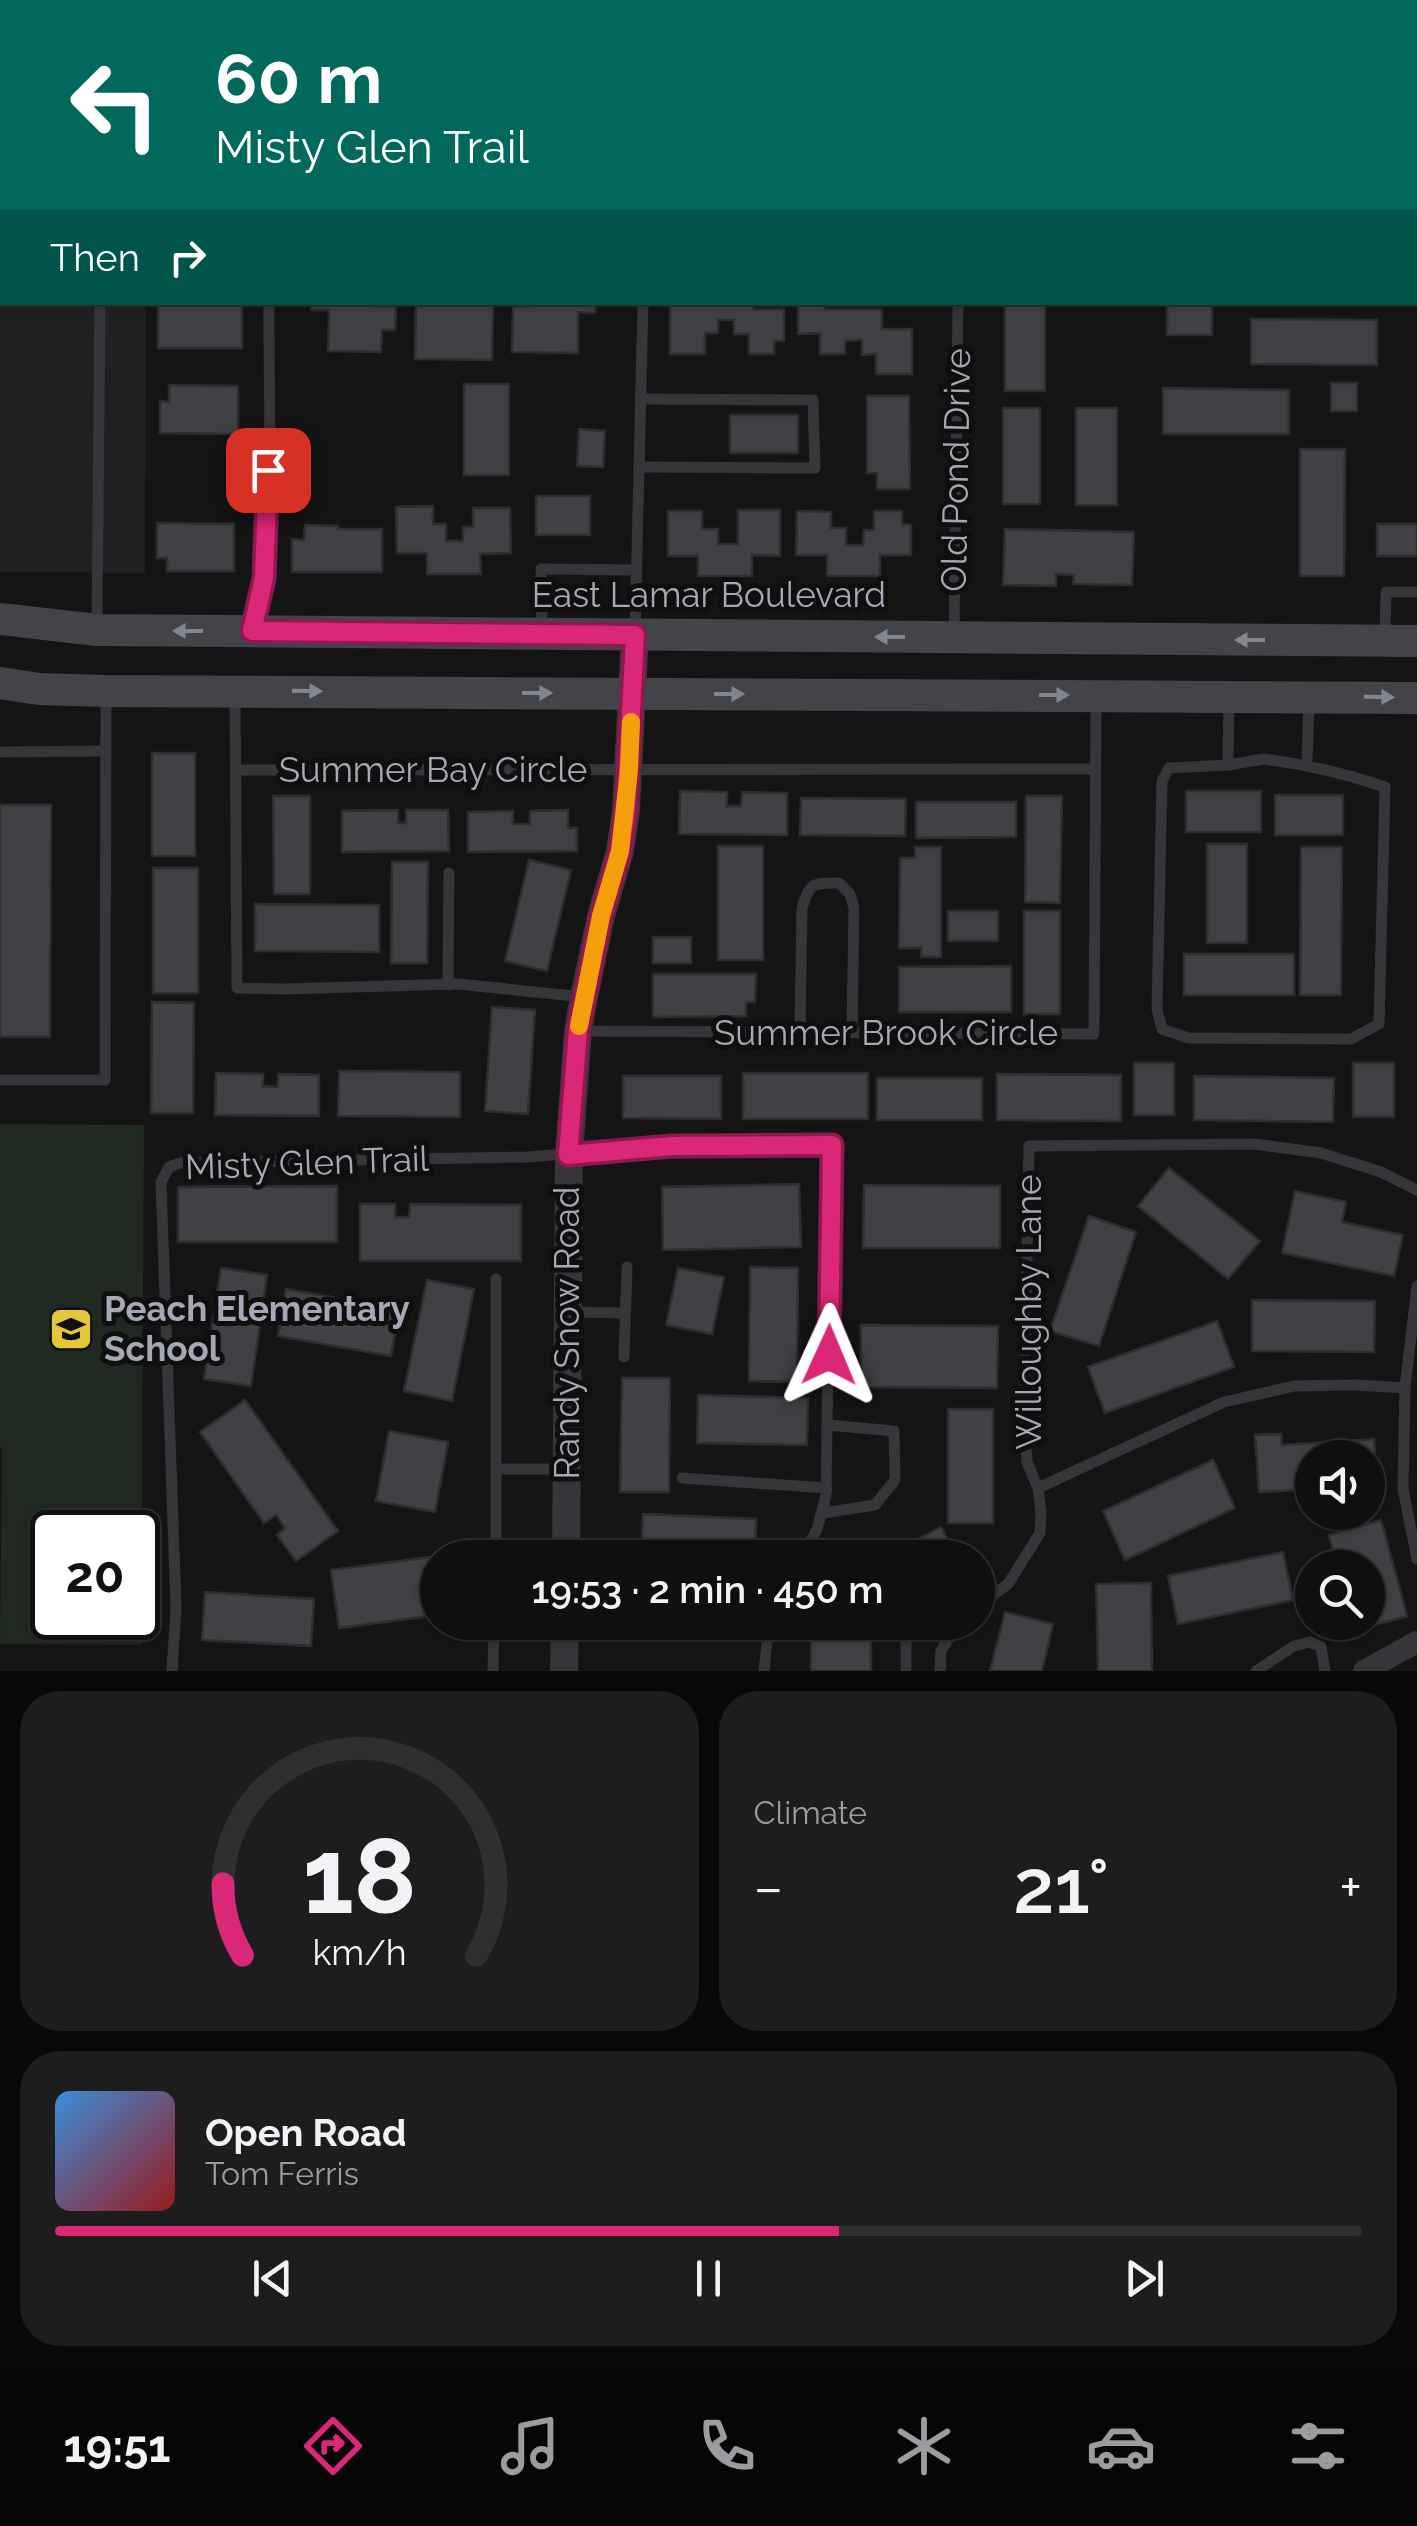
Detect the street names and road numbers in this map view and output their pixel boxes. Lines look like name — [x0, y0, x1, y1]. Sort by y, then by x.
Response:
street label: Old Pond Drive — [933, 348, 978, 592]
street label: East Lamar Boulevard — [532, 574, 886, 615]
street label: Summer Bay Circle — [279, 749, 587, 790]
street label: Summer Brook Circle — [714, 1012, 1058, 1053]
street label: Misty Glen Trail — [184, 1138, 430, 1187]
street label: Willoughby Lane — [1008, 1174, 1049, 1450]
street label: Randy Snow Road — [546, 1187, 587, 1479]

